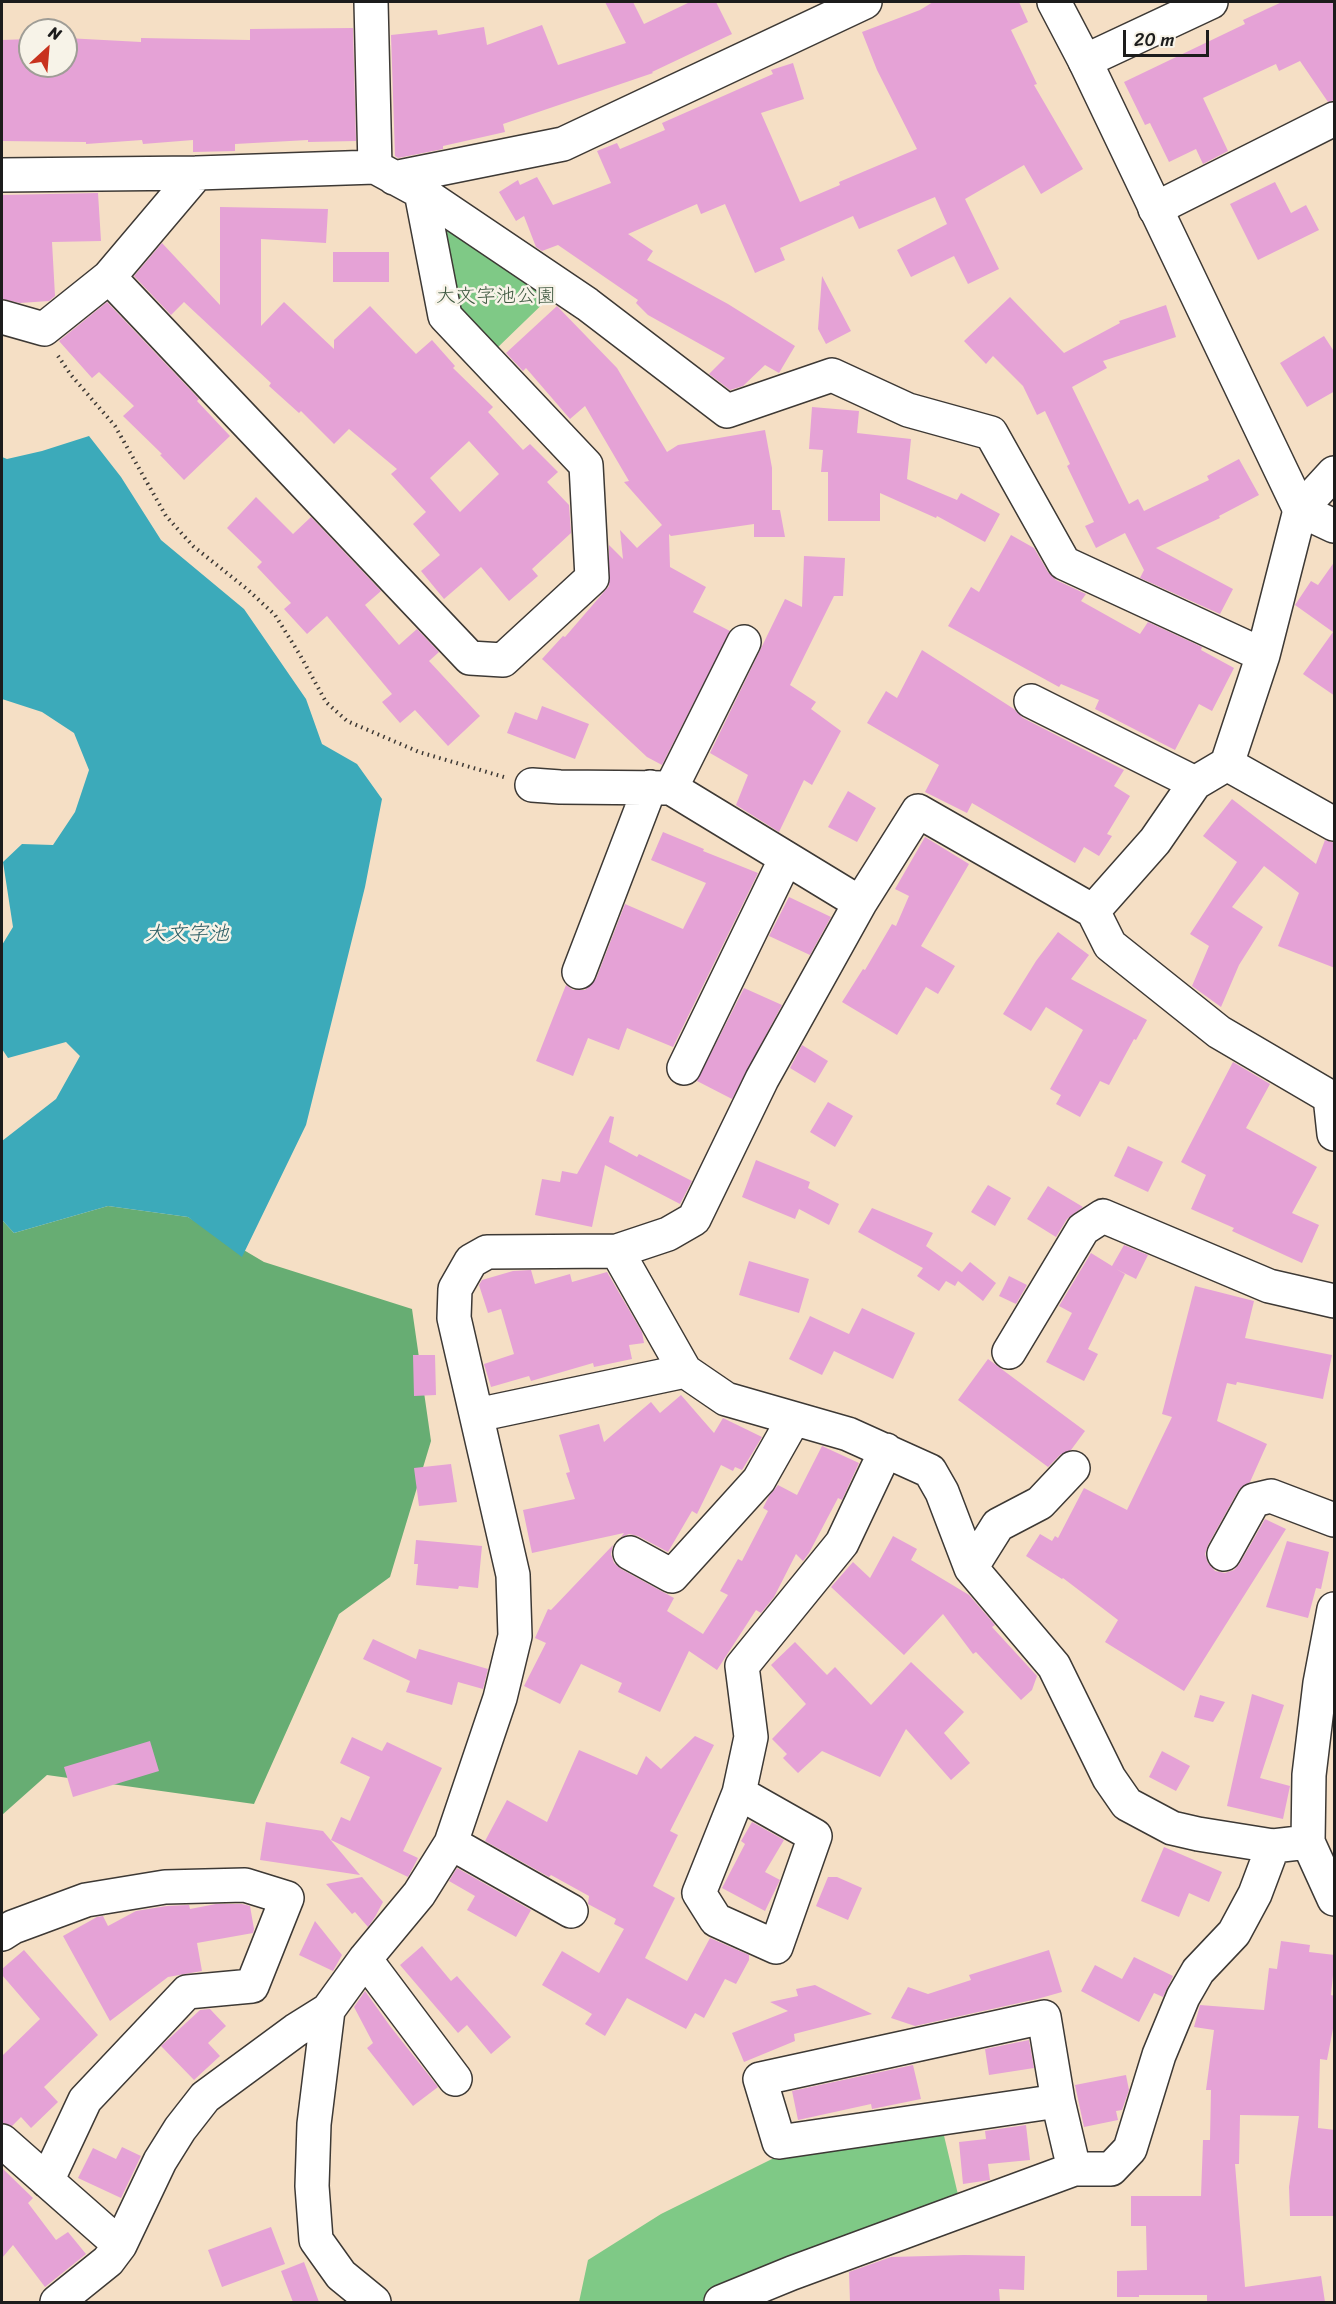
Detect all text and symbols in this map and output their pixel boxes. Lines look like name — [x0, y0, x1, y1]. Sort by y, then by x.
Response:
north arrow — [18, 18, 78, 78]
text: N — [44, 18, 67, 49]
scale bar — [1126, 18, 1212, 56]
text: 20 m — [1134, 24, 1174, 56]
park label: 大文字池公園 — [436, 285, 556, 309]
water label: 大文字池 — [145, 922, 229, 948]

